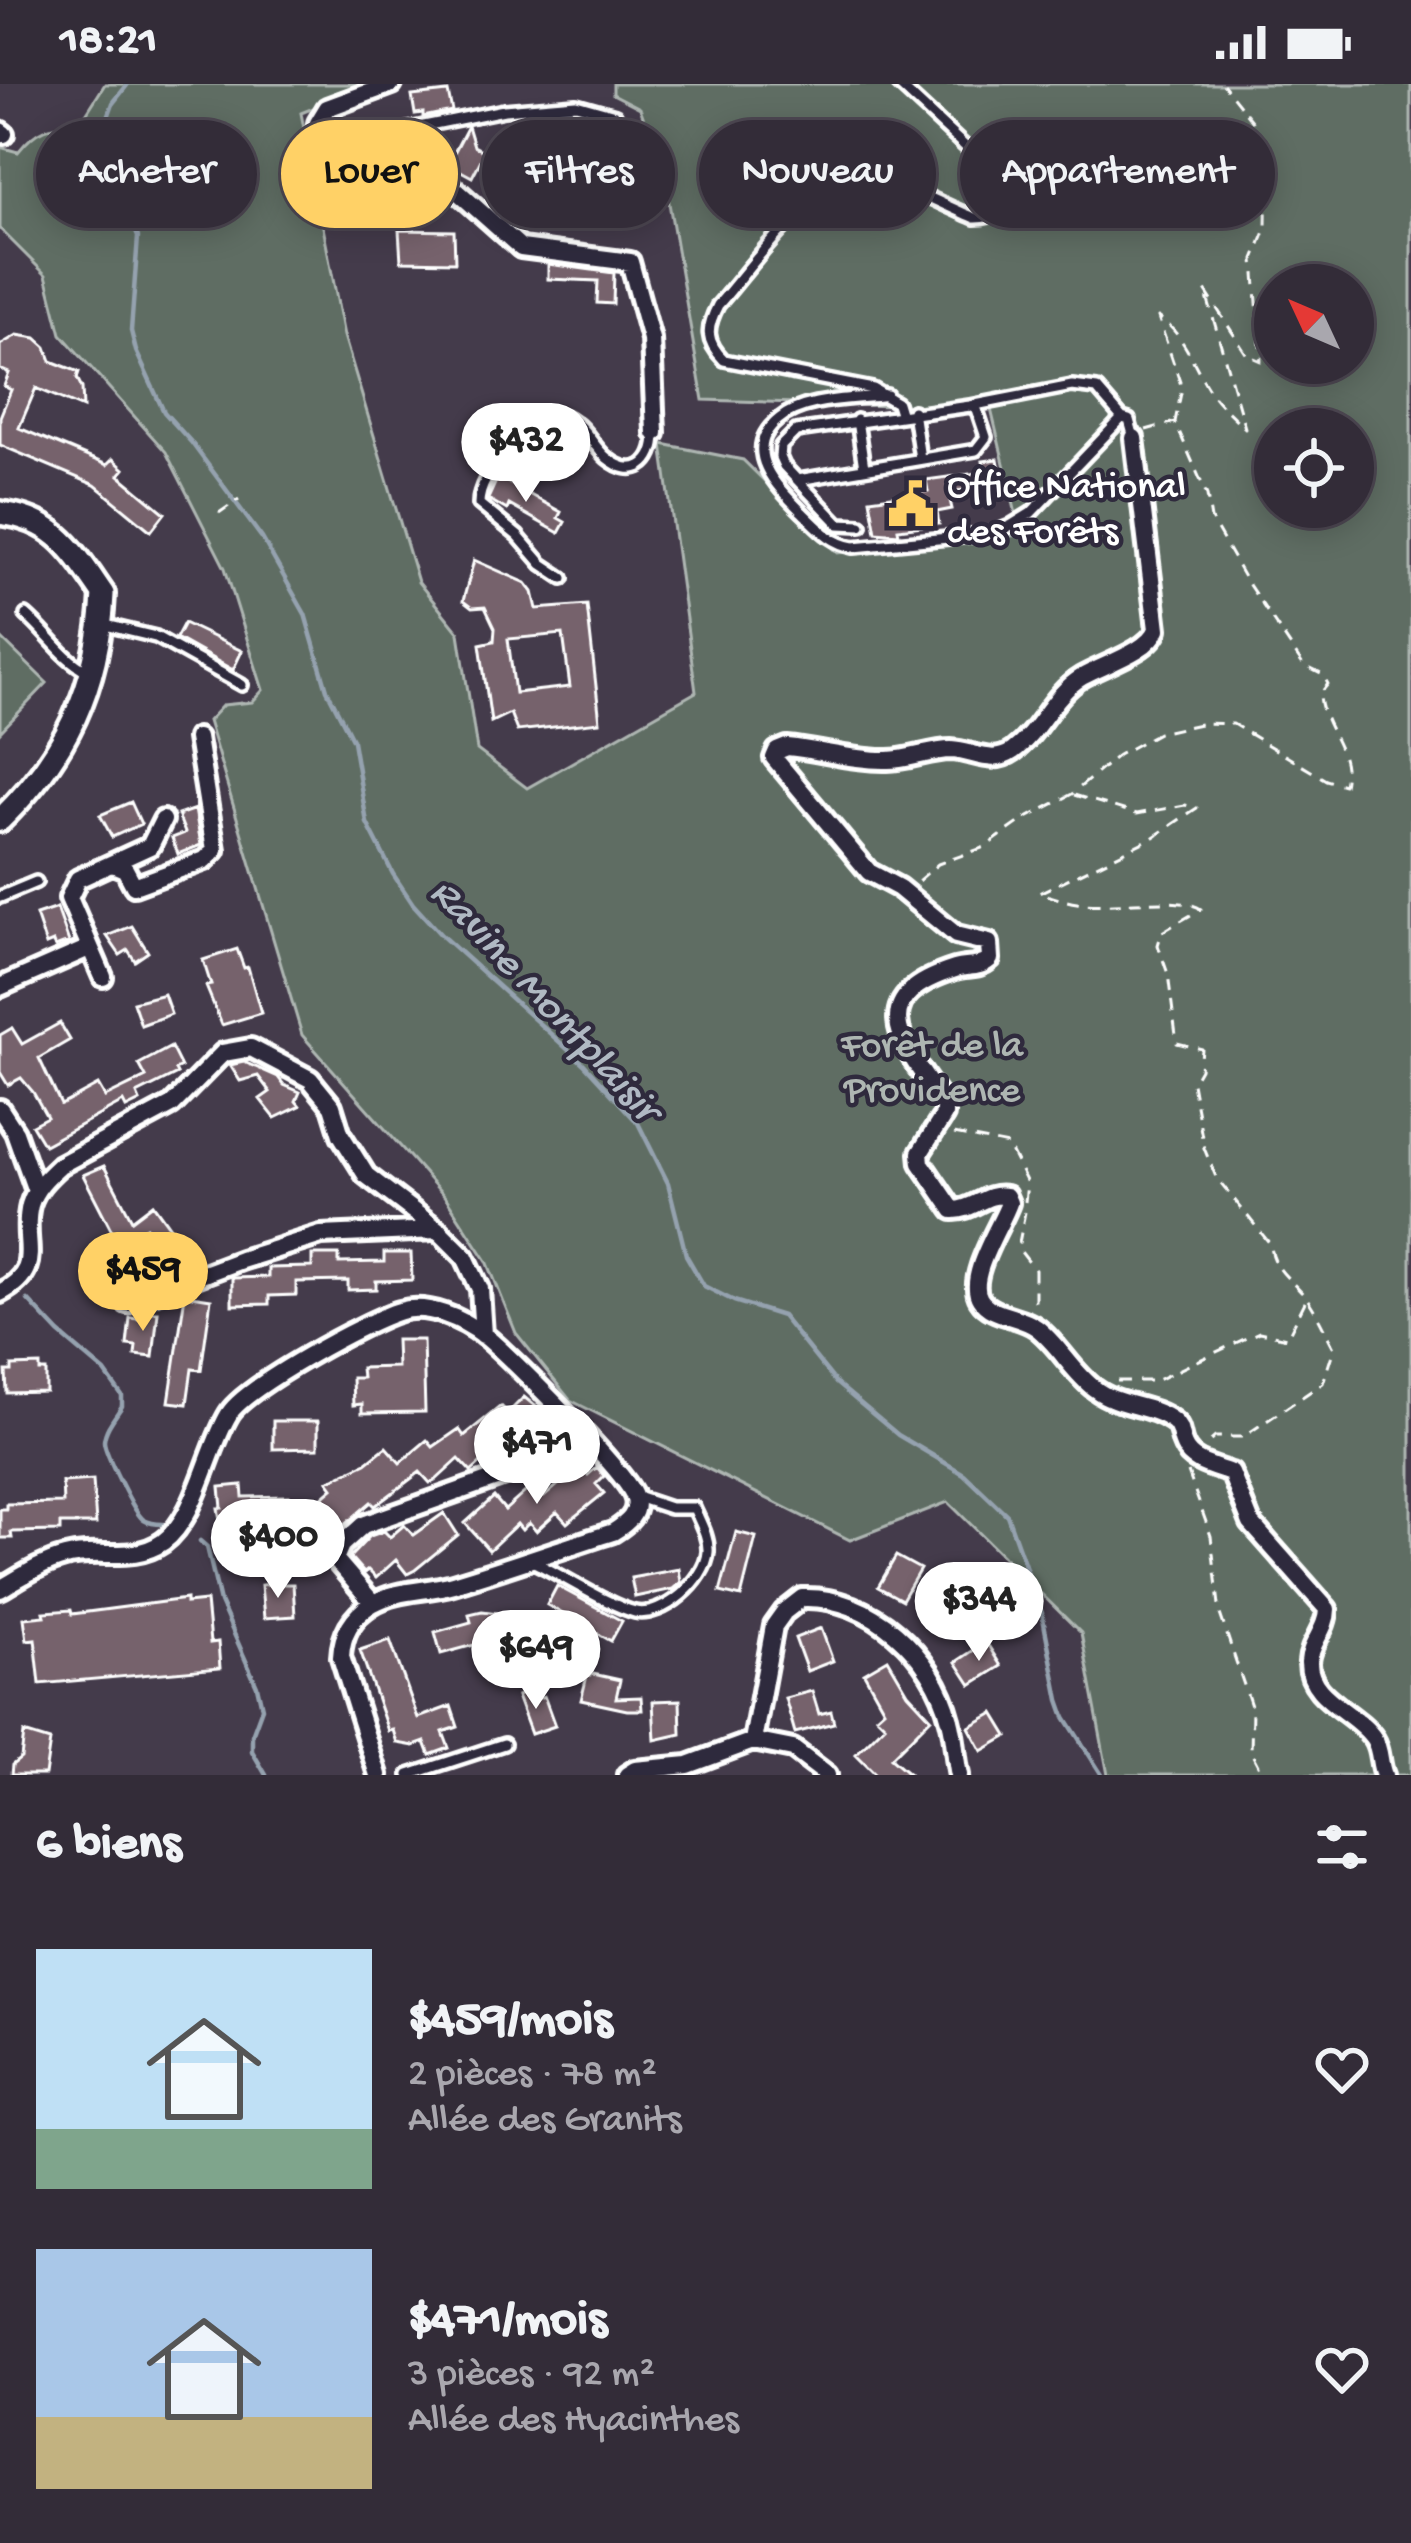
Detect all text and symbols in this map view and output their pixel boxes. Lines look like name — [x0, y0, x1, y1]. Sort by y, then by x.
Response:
text: 18:21 — [60, 16, 157, 69]
chip: Acheter — [36, 120, 257, 228]
chip: Louer — [281, 120, 458, 228]
chip: Filtres — [482, 120, 675, 228]
chip: Nouveau — [699, 120, 936, 228]
chip: Appartement — [960, 120, 1275, 228]
north arrow — [1254, 264, 1374, 384]
map controls — [1254, 264, 1374, 528]
pin: $432 — [455, 403, 597, 505]
button: locate — [1254, 408, 1374, 528]
text: $432 — [488, 419, 564, 465]
place label: Office National des Forêts — [947, 466, 1186, 557]
public building icon: Office National des Forêts — [886, 479, 936, 529]
water label: Ravine Montplaisir — [417, 870, 673, 1140]
park label: Forêt de la Providence — [840, 1025, 1024, 1116]
pin: $459 — [72, 1232, 214, 1334]
text: $459 — [105, 1248, 181, 1294]
pin: $471 — [466, 1405, 608, 1507]
text: $471 — [501, 1421, 573, 1467]
pin: $400 — [207, 1499, 349, 1601]
text: $400 — [238, 1515, 318, 1561]
pin: $344 — [908, 1562, 1050, 1664]
text: $344 — [942, 1578, 1016, 1624]
pin: $649 — [465, 1610, 607, 1712]
text: $649 — [498, 1626, 574, 1672]
icon: filters — [1309, 1814, 1375, 1880]
text: 6 biens — [36, 1817, 181, 1877]
text: $459/mois — [408, 1993, 612, 2053]
icon: home — [132, 1997, 276, 2141]
icon: heart — [1309, 2036, 1375, 2102]
text: 2 pièces · 78 m² — [408, 2053, 657, 2099]
text: Allée des Granits — [408, 2099, 682, 2145]
text: $471/mois — [408, 2293, 607, 2353]
icon: home — [132, 2297, 276, 2441]
icon: heart — [1309, 2336, 1375, 2402]
text: 3 pièces · 92 m² — [408, 2353, 655, 2399]
text: Allée des Hyacinthes — [408, 2399, 739, 2445]

